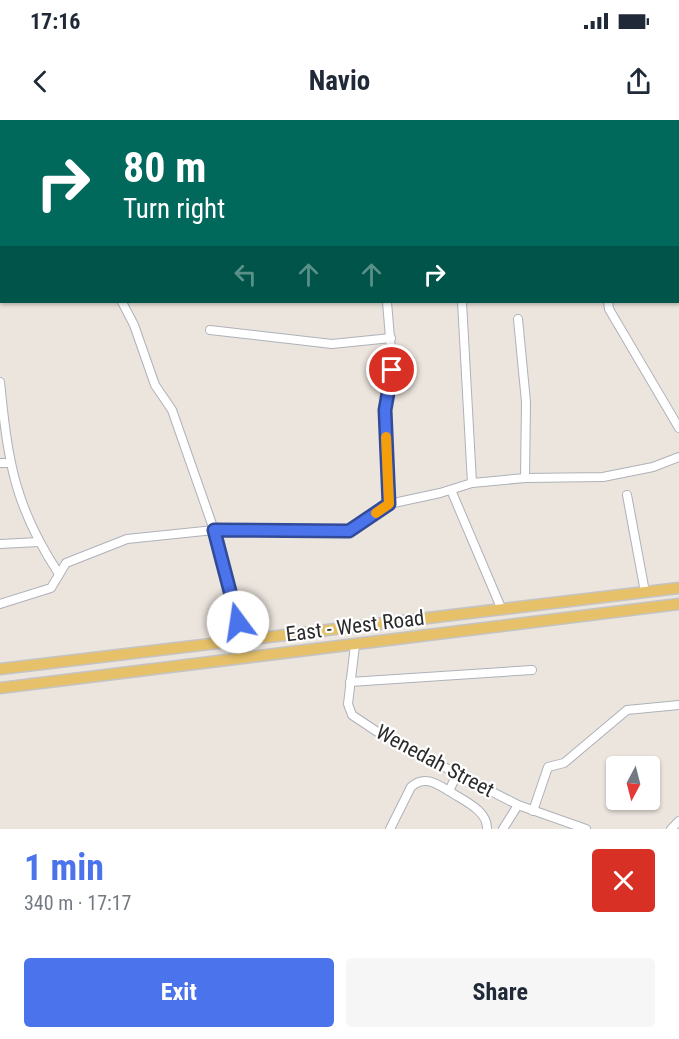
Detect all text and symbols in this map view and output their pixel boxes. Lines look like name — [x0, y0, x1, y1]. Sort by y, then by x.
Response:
text: 17:16 — [30, 9, 81, 34]
icon: back — [24, 65, 57, 98]
text: Navio — [309, 65, 370, 97]
icon: share — [622, 65, 655, 98]
text: 80 m — [123, 143, 206, 192]
icon: right — [24, 144, 102, 222]
text: Turn right — [123, 193, 225, 225]
icon: left — [229, 258, 262, 291]
icon: ahead — [292, 258, 325, 291]
icon: ahead — [355, 258, 388, 291]
icon: right — [418, 258, 451, 291]
pin — [366, 344, 417, 395]
icon: arrive — [375, 353, 408, 386]
position arrow — [206, 590, 270, 654]
street label: East - West Road — [284, 606, 426, 646]
street label: Wenedah Street — [372, 720, 498, 802]
north arrow — [606, 756, 660, 810]
map controls — [606, 756, 660, 810]
text: 1 min — [24, 847, 104, 889]
button: close — [592, 849, 655, 912]
text: 340 m · 17:17 — [24, 891, 131, 915]
button: Exit — [24, 958, 334, 1027]
button: Share — [346, 958, 655, 1027]

